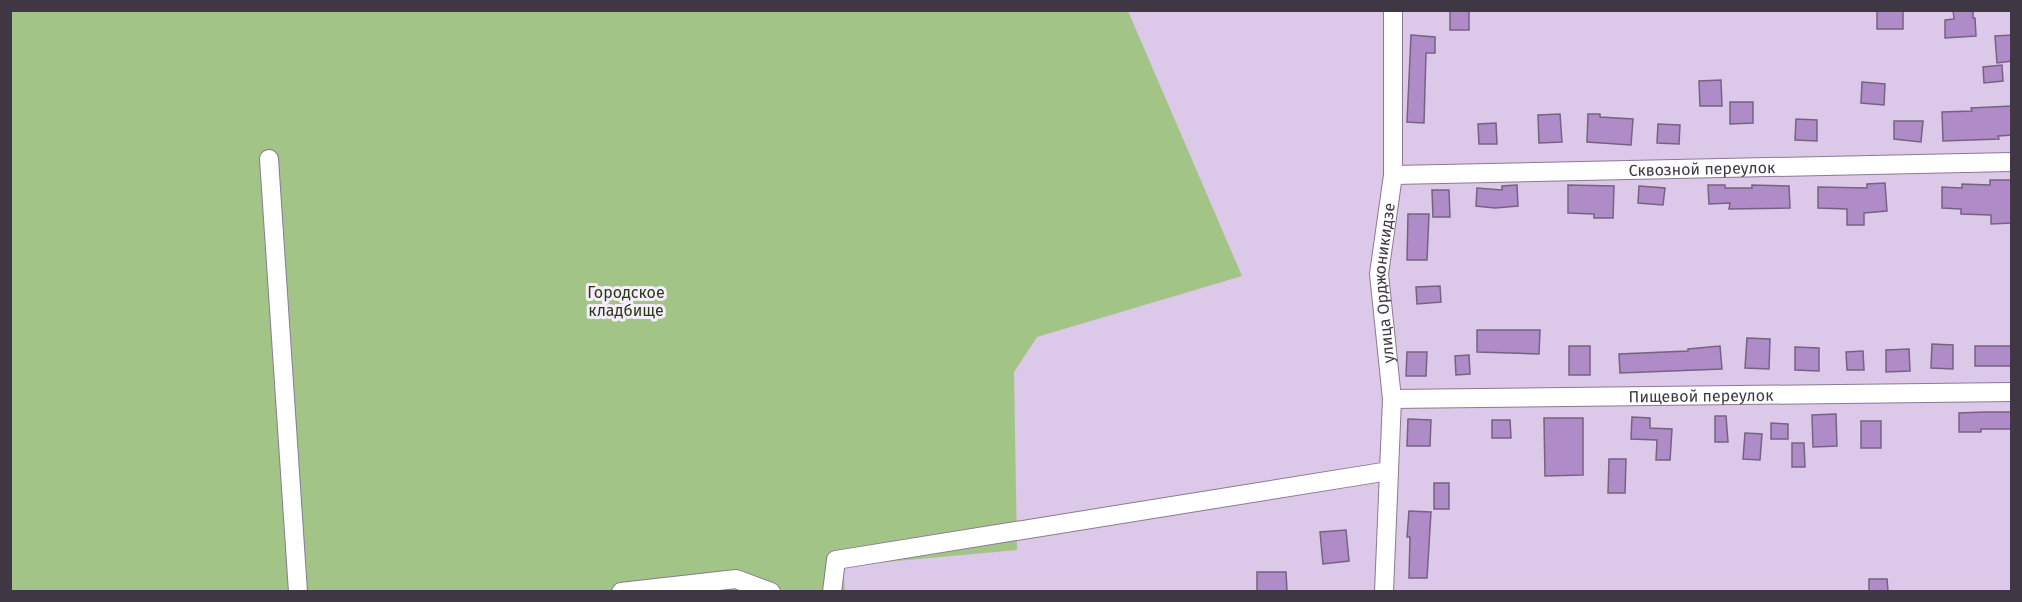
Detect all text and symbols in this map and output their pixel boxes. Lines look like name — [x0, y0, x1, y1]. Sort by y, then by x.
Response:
street label: Сквозной переулок — [1628, 157, 1776, 180]
street label: улица Орджоникидзе — [1369, 201, 1398, 364]
park label: Городское кладбище — [587, 283, 665, 320]
street label: Пищевой переулок — [1628, 385, 1774, 406]

